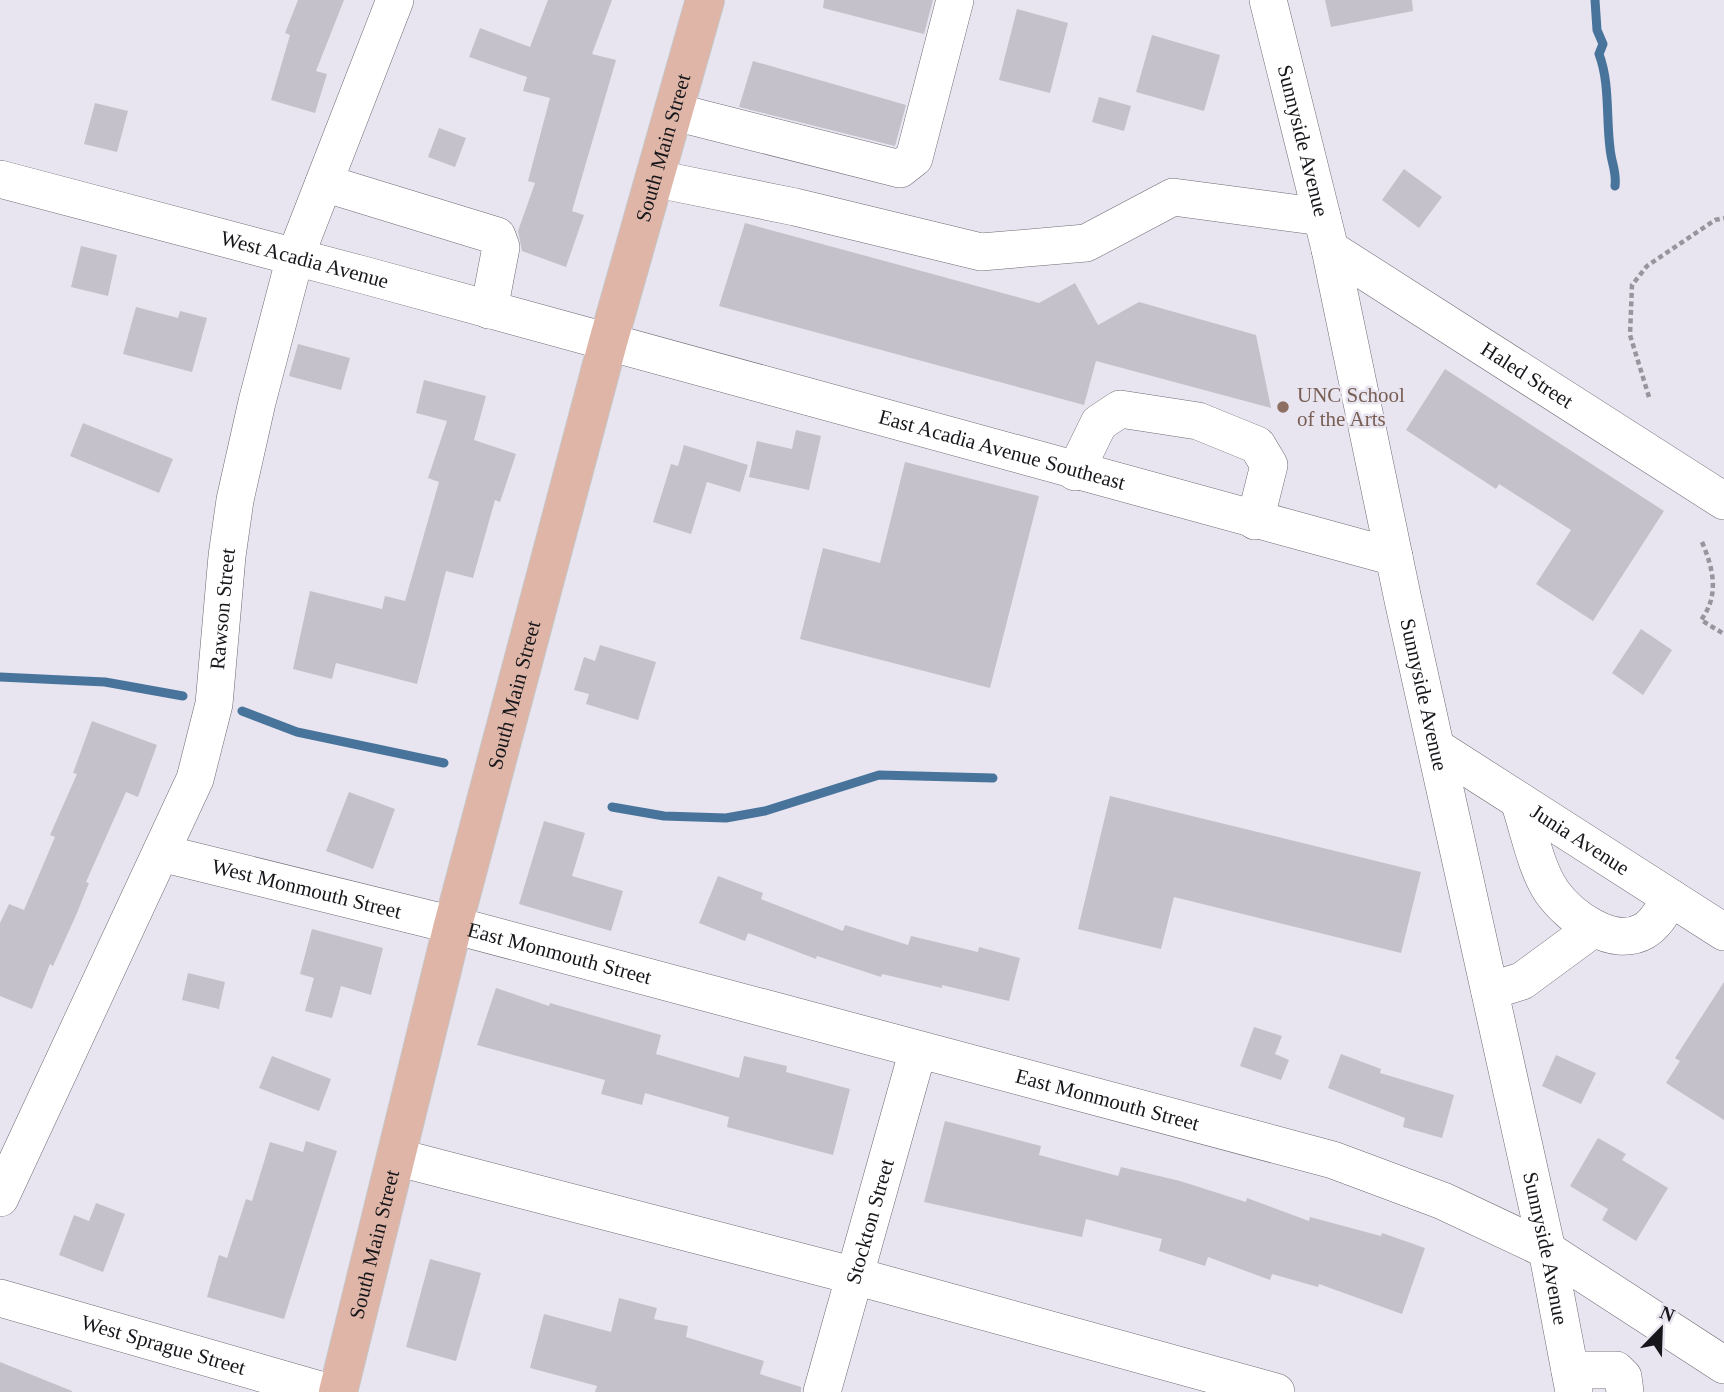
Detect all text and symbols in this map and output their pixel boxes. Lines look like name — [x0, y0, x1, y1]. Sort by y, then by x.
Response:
street label: Sunnyside Avenue — [1273, 62, 1333, 219]
street label: South Main Street — [631, 71, 696, 225]
street label: West Acadia Avenue — [218, 226, 391, 293]
street label: Haled Street — [1477, 337, 1578, 413]
place label: UNC School of the Arts — [1297, 383, 1405, 431]
marker: UNC School of the Arts — [1275, 399, 1291, 415]
street label: East Acadia Avenue Southeast — [876, 405, 1128, 495]
street label: Rawson Street — [205, 546, 240, 671]
street label: Sunnyside Avenue — [1395, 616, 1452, 773]
street label: South Main Street — [483, 618, 545, 772]
street label: Junia Avenue — [1526, 799, 1634, 880]
street label: West Monmouth Street — [209, 854, 404, 924]
street label: East Monmouth Street — [465, 917, 654, 989]
street label: East Monmouth Street — [1013, 1064, 1202, 1136]
street label: Stockton Street — [841, 1156, 899, 1287]
street label: South Main Street — [344, 1167, 404, 1322]
street label: Sunnyside Avenue — [1518, 1170, 1573, 1327]
north arrow — [1626, 1294, 1696, 1364]
text: N — [1657, 1301, 1678, 1326]
street label: West Sprague Street — [78, 1310, 248, 1380]

